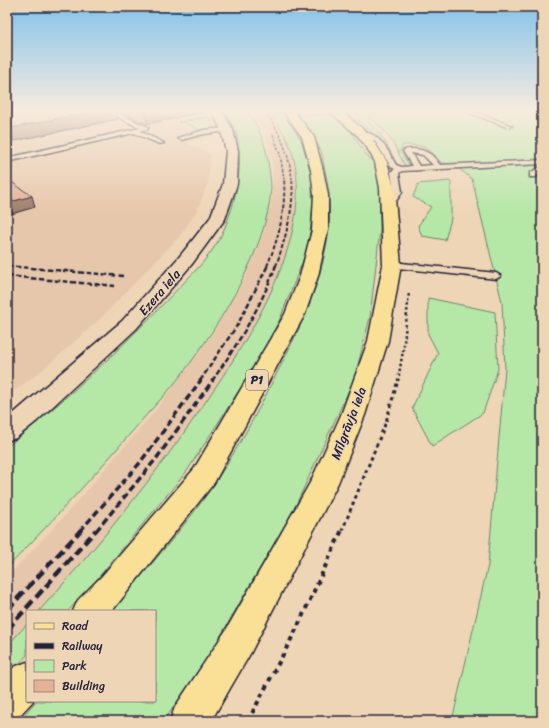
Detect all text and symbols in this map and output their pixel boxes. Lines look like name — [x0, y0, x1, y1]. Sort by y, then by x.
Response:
street label: Ezera iela — [132, 263, 187, 321]
road number: P1 — [246, 370, 268, 390]
street label: Mīlgrāvja iela — [324, 383, 373, 463]
legend — [26, 610, 156, 702]
text: Road — [62, 615, 89, 637]
text: Railway — [62, 635, 103, 657]
text: Park — [62, 655, 87, 677]
text: Building — [62, 675, 105, 697]

